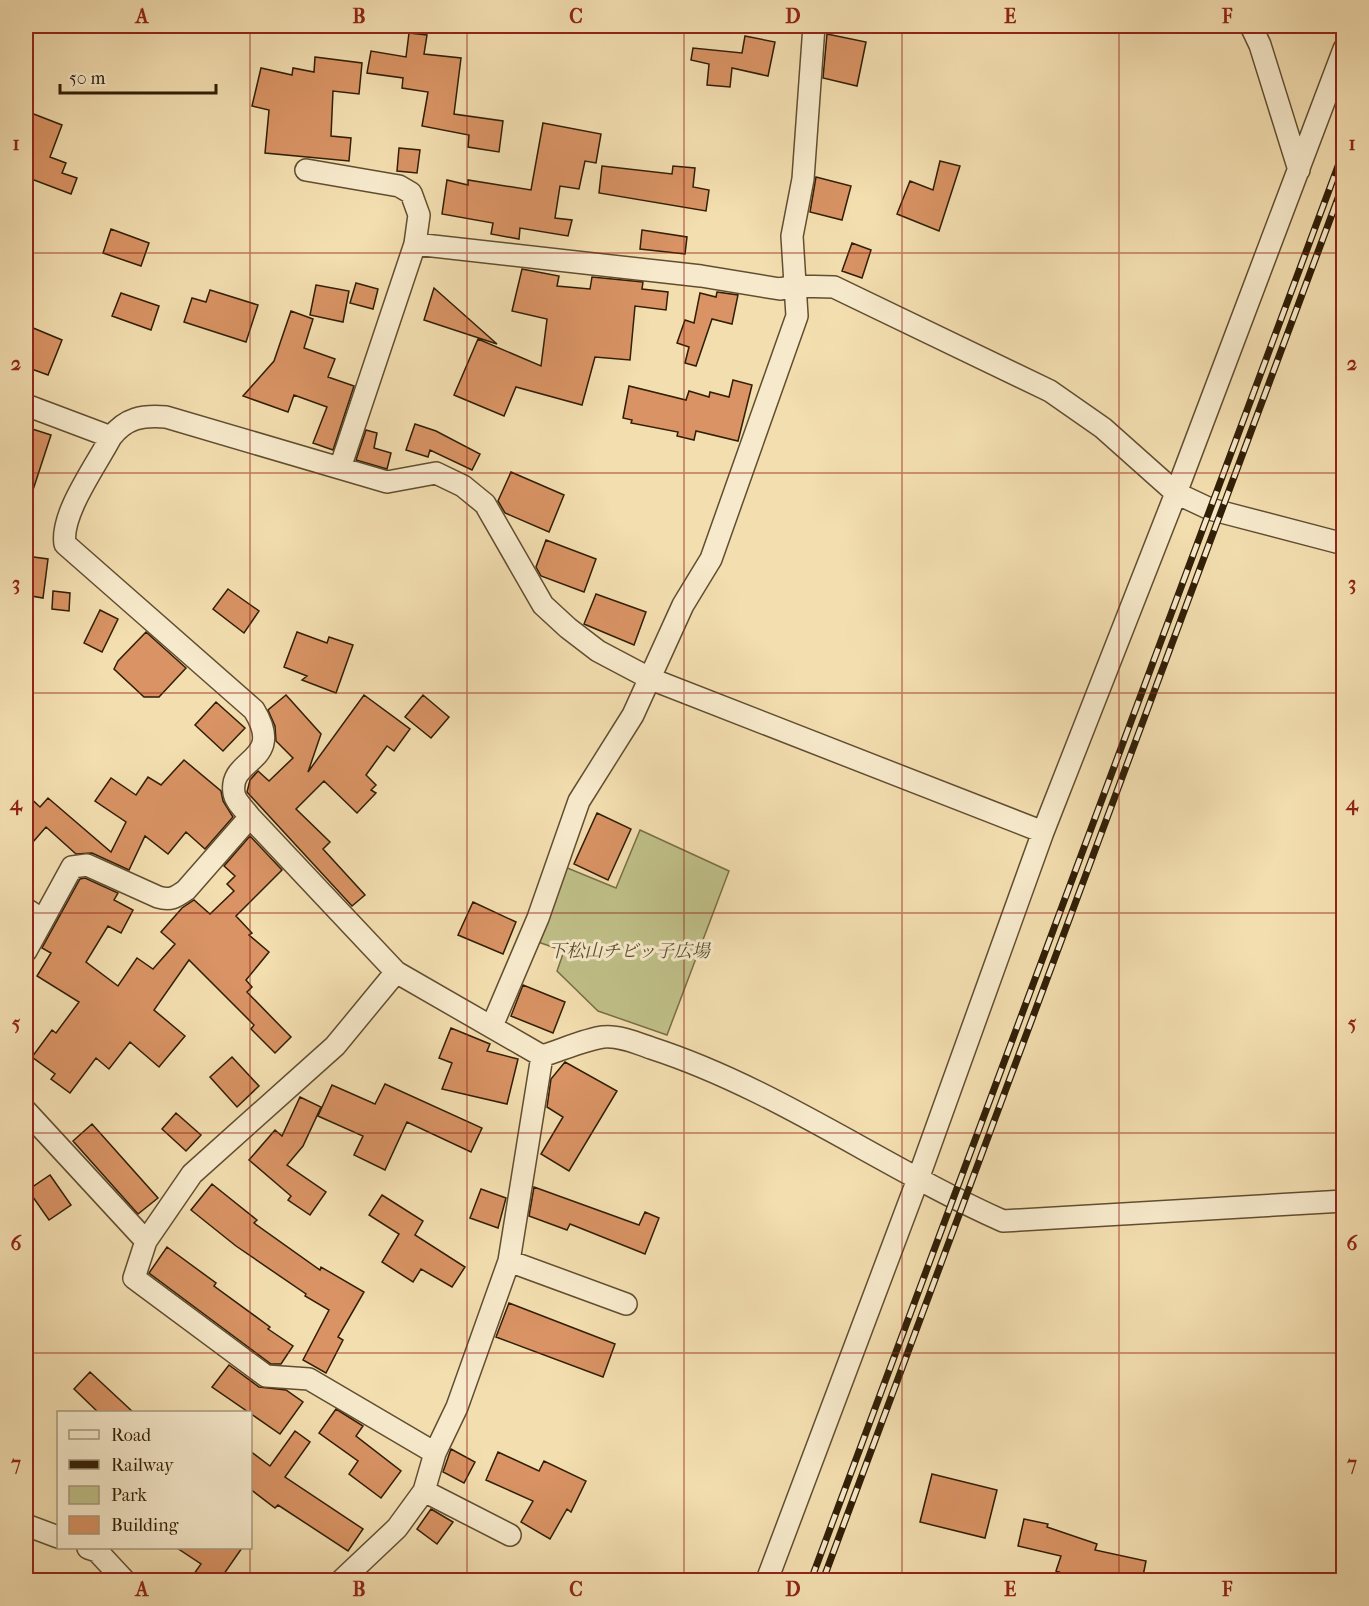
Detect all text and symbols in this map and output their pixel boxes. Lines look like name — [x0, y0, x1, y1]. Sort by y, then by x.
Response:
text: A — [134, 5, 150, 28]
text: B — [352, 5, 366, 28]
text: C — [569, 5, 583, 28]
text: D — [785, 5, 801, 28]
text: E — [1004, 5, 1016, 28]
text: F — [1221, 5, 1233, 28]
scale bar — [60, 57, 216, 95]
text: 50 m — [69, 68, 106, 89]
text: 1 — [12, 132, 20, 155]
text: 1 — [1348, 132, 1356, 155]
text: 2 — [11, 352, 21, 375]
text: 2 — [1347, 352, 1357, 375]
text: 3 — [12, 572, 20, 595]
text: 3 — [1348, 572, 1356, 595]
text: 4 — [9, 792, 23, 816]
text: 4 — [1345, 792, 1359, 816]
park label: 下松山チビッ子広場 — [548, 941, 712, 962]
text: 5 — [12, 1012, 21, 1035]
text: 5 — [1348, 1012, 1357, 1035]
text: 6 — [11, 1232, 23, 1255]
text: 6 — [1347, 1232, 1359, 1255]
legend — [57, 1411, 252, 1549]
text: Road — [111, 1425, 151, 1446]
text: 7 — [10, 1452, 21, 1475]
text: 7 — [1346, 1452, 1357, 1475]
text: Railway — [111, 1455, 175, 1476]
text: Park — [111, 1485, 148, 1506]
text: Building — [111, 1515, 179, 1536]
text: A — [134, 1578, 150, 1601]
text: B — [352, 1578, 366, 1601]
text: C — [569, 1578, 583, 1601]
text: D — [785, 1578, 801, 1601]
text: E — [1004, 1578, 1016, 1601]
text: F — [1221, 1578, 1233, 1601]

